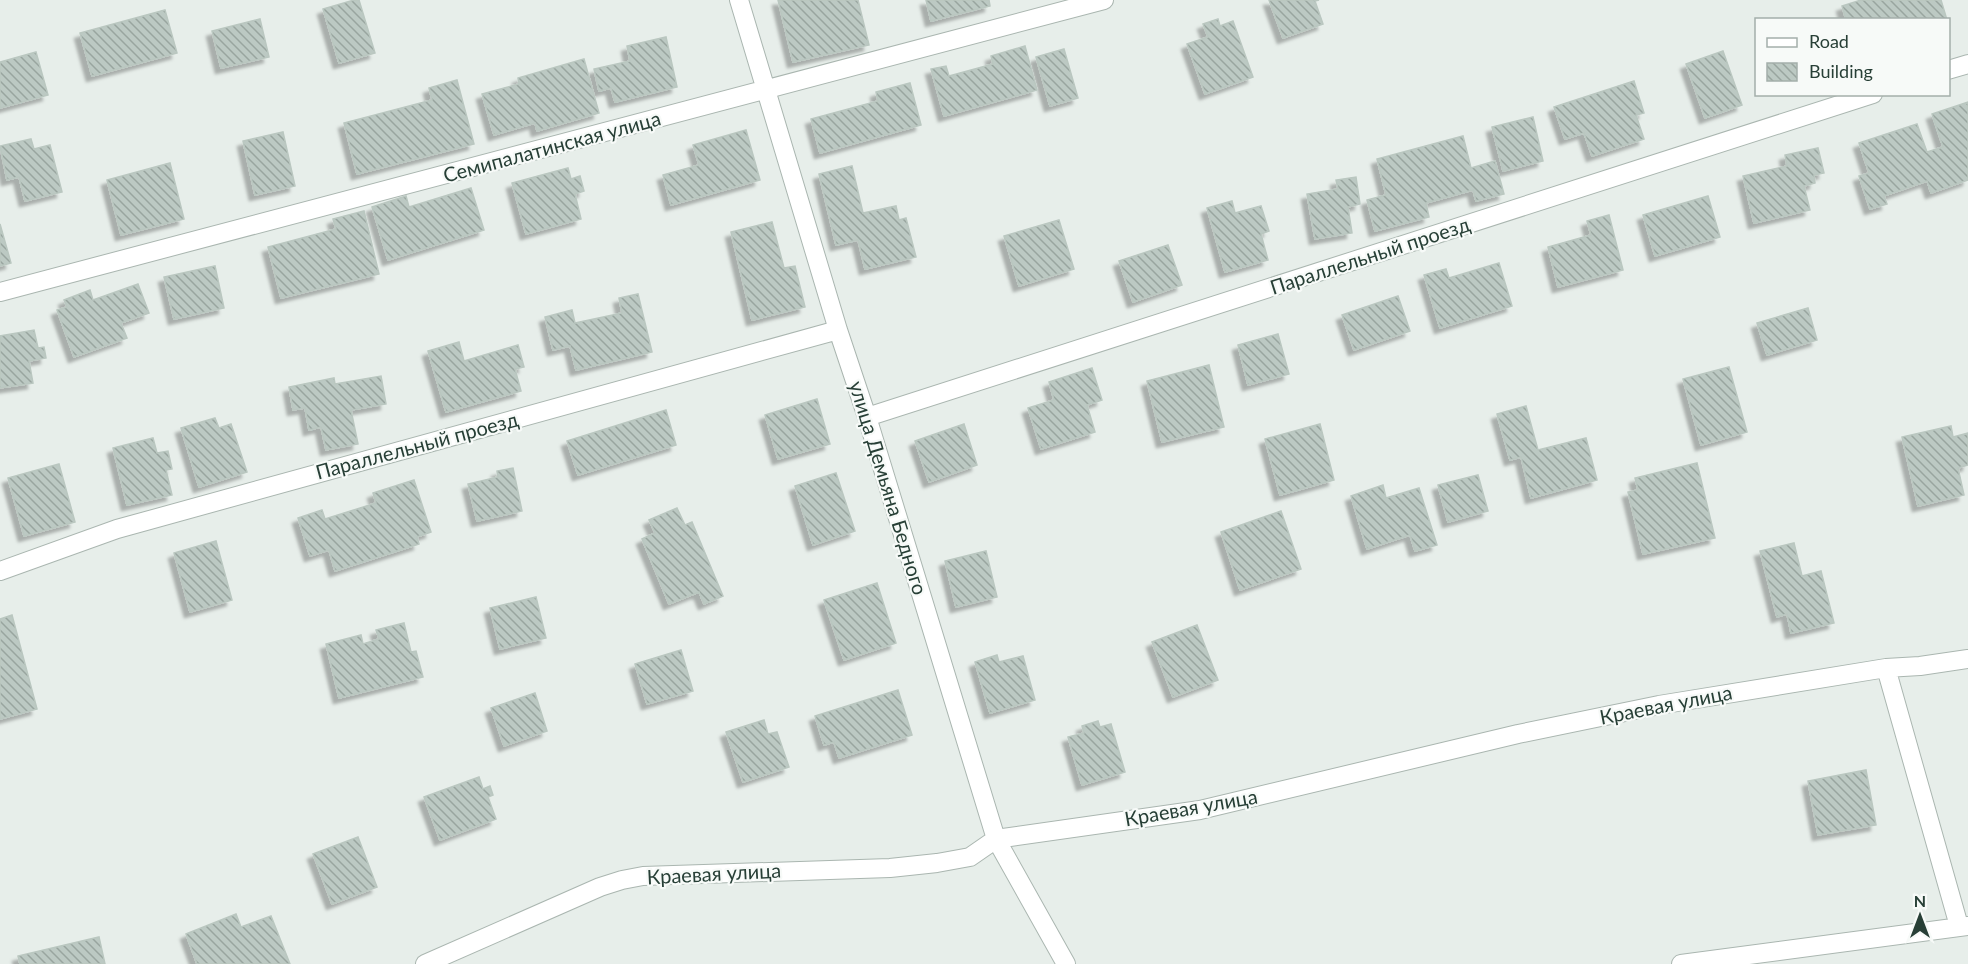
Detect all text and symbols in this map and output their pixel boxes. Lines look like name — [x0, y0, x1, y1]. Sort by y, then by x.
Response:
legend — [1755, 18, 1950, 96]
text: Road — [1809, 30, 1849, 52]
text: Building — [1809, 60, 1873, 82]
street label: Семипалатинская улица — [440, 105, 663, 187]
street label: Параллельный проезд — [1267, 211, 1473, 299]
street label: улица Демьяна Бедного — [845, 378, 933, 597]
street label: Параллельный проезд — [313, 406, 521, 484]
street label: Краевая улица — [1598, 679, 1734, 729]
street label: Краевая улица — [1123, 784, 1259, 831]
street label: Краевая улица — [646, 857, 782, 889]
north arrow — [1890, 886, 1950, 946]
text: N — [1914, 891, 1926, 910]

